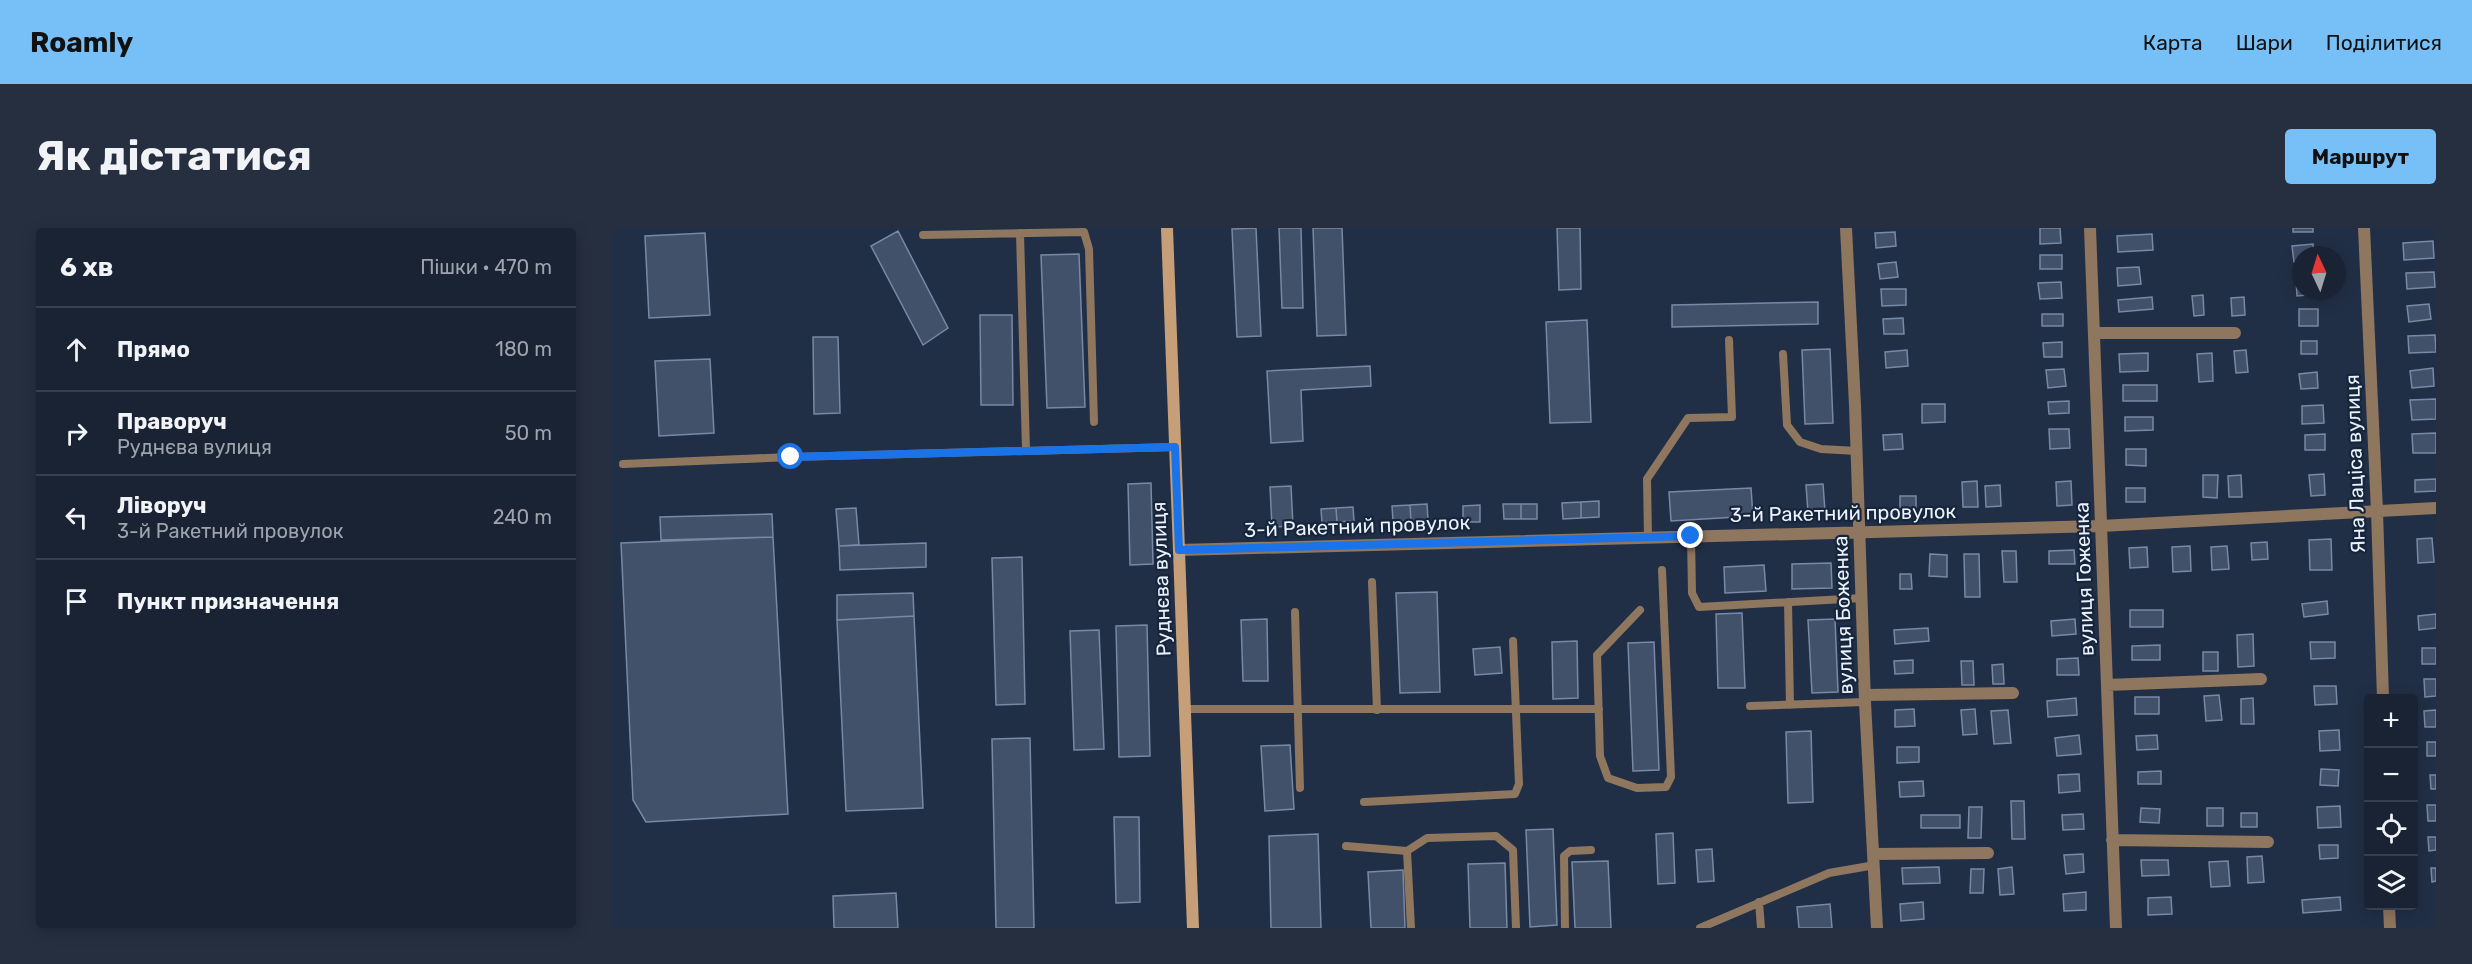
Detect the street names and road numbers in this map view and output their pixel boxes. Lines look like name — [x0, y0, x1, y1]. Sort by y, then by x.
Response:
street label: Яна Лаціса вулиця — [2340, 374, 2370, 554]
street label: 3-й Ракетний провулок — [1730, 499, 1957, 527]
street label: Руднєва вулиця — [1146, 501, 1176, 657]
street label: вулиця Гоженка — [2069, 502, 2099, 656]
street label: 3-й Ракетний провулок — [1243, 510, 1471, 542]
street label: вулиця Боженка — [1828, 535, 1858, 695]

